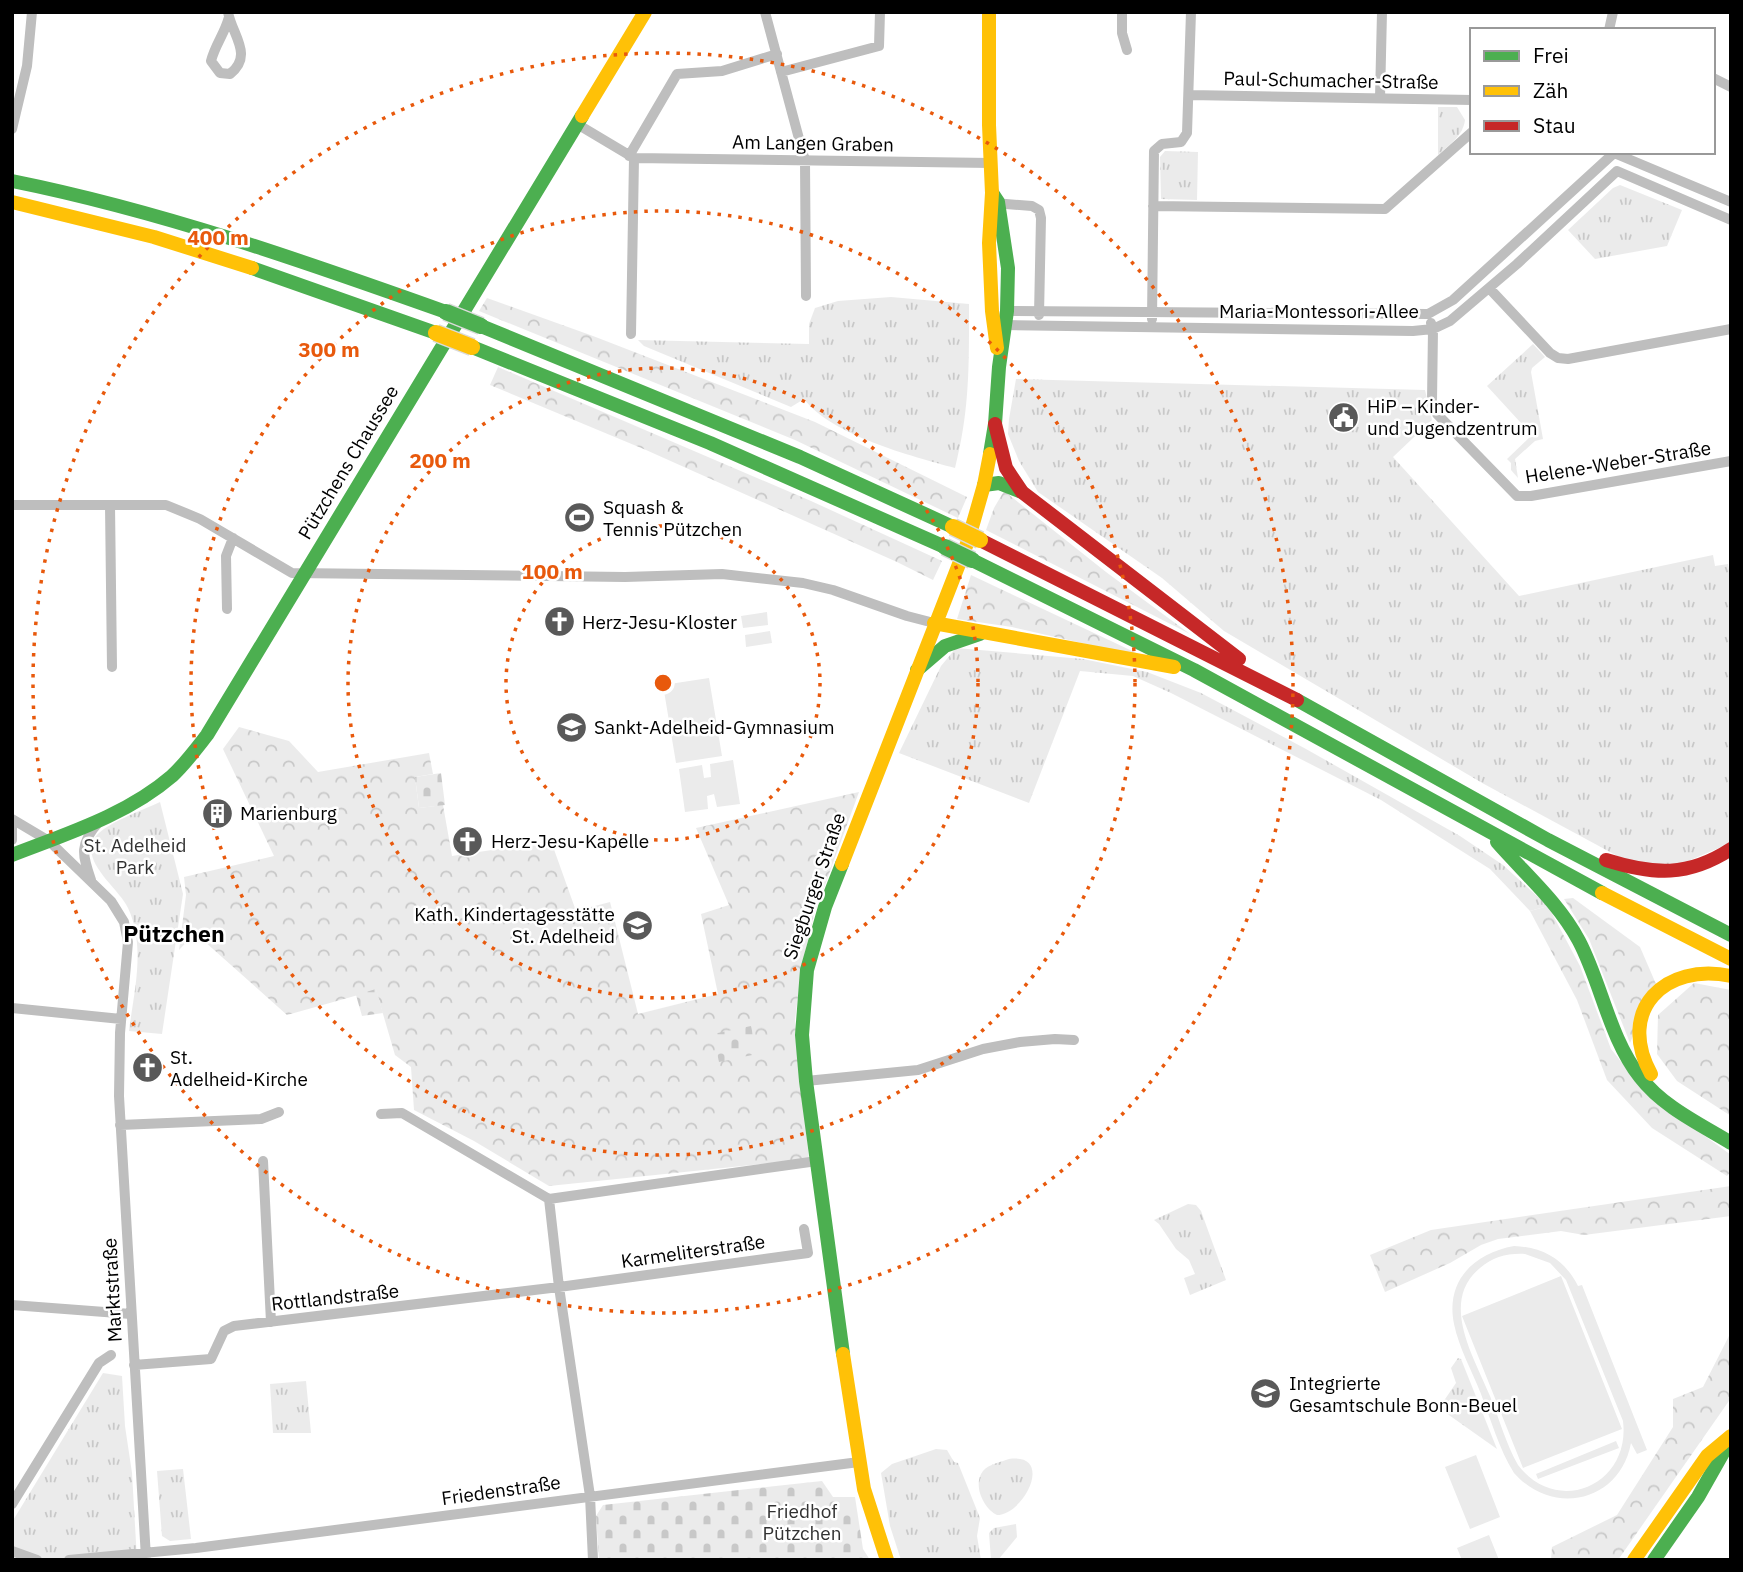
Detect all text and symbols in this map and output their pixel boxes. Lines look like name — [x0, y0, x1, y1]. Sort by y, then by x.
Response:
legend — [1470, 28, 1715, 154]
text: Frei — [1533, 41, 1569, 69]
street label: Paul-Schumacher-Straße — [1223, 66, 1439, 94]
text: Zäh — [1533, 76, 1568, 104]
text: Stau — [1533, 111, 1576, 139]
street label: Am Langen Graben — [732, 130, 894, 156]
text: 400 m — [187, 223, 249, 251]
street label: Maria-Montessori-Allee — [1219, 299, 1419, 323]
text: 300 m — [298, 335, 360, 363]
street label: Pützchens Chaussee — [292, 381, 404, 543]
place label: HiP – Kinder- und Jugendzentrum — [1367, 394, 1538, 440]
public building icon: HiP – Kinder- und Jugendzentrum — [1327, 400, 1361, 434]
street label: Helene-Weber-Straße — [1523, 435, 1713, 489]
text: 200 m — [409, 446, 471, 474]
place label: Squash & Tennis Pützchen — [603, 495, 742, 541]
sports icon: Squash & Tennis Pützchen — [563, 501, 597, 535]
text: 100 m — [521, 557, 583, 585]
church icon: Herz-Jesu-Kloster — [542, 605, 576, 639]
place label: Herz-Jesu-Kloster — [582, 610, 737, 634]
centre of rings — [651, 671, 675, 695]
school or university icon: Sankt-Adelheid-Gymnasium — [554, 710, 588, 744]
place label: Sankt-Adelheid-Gymnasium — [594, 715, 835, 739]
building icon: Marienburg — [200, 796, 234, 830]
place label: Marienburg — [240, 801, 337, 825]
street label: Siegburger Straße — [778, 809, 850, 963]
church icon: Herz-Jesu-Kapelle — [451, 824, 485, 858]
place label: Herz-Jesu-Kapelle — [491, 829, 649, 853]
park label: St. Adelheid Park — [83, 833, 187, 879]
place label: Kath. Kindertagesstätte St. Adelheid — [414, 902, 615, 948]
school or university icon: Kath. Kindertagesstätte St. Adelheid — [621, 908, 655, 942]
district label: Pützchen — [123, 918, 225, 948]
place label: St. Adelheid-Kirche — [170, 1045, 308, 1091]
church icon: St. Adelheid-Kirche — [130, 1051, 164, 1085]
street label: Karmeliterstraße — [619, 1229, 767, 1273]
street label: Marktstraße — [97, 1237, 127, 1343]
street label: Rottlandstraße — [270, 1278, 400, 1316]
place label: Integrierte Gesamtschule Bonn-Beuel — [1289, 1371, 1517, 1417]
school or university icon: Integrierte Gesamtschule Bonn-Beuel — [1249, 1377, 1283, 1411]
street label: Friedenstraße — [440, 1470, 562, 1510]
park label: Friedhof Pützchen — [762, 1499, 842, 1545]

